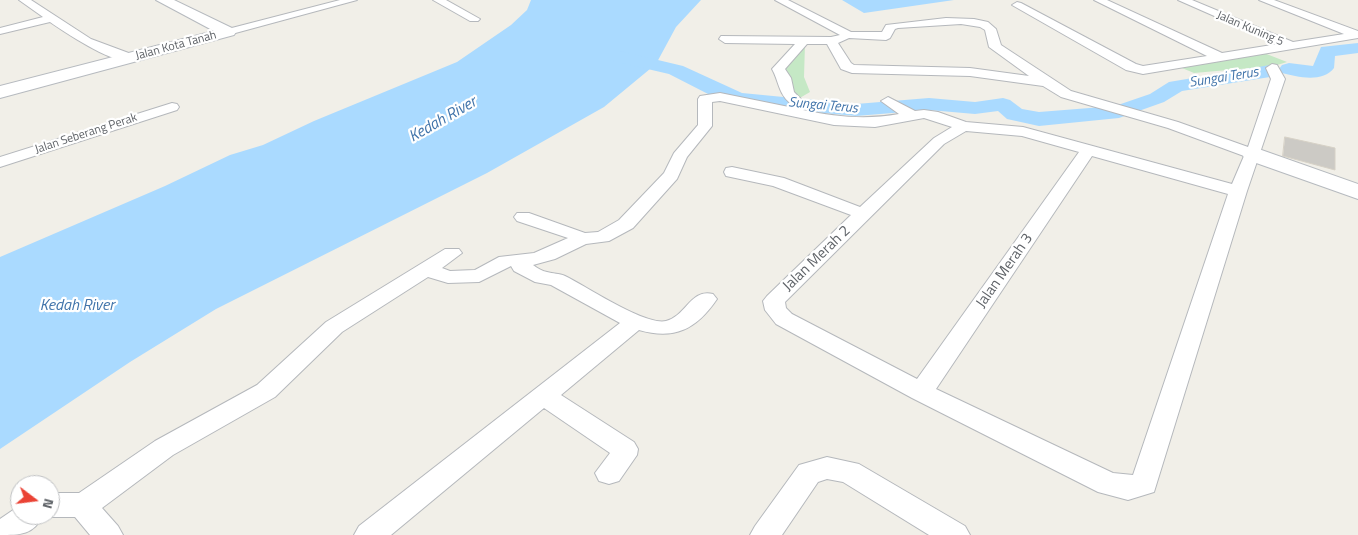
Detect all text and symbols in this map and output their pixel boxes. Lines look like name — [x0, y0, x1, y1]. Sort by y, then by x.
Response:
street label: Jalan Kuning 5 — [1214, 8, 1286, 50]
street label: Jalan Kota Tanah — [134, 28, 218, 64]
water label: Sungai Terus — [1188, 64, 1260, 92]
water label: Kedah River — [406, 93, 480, 147]
water label: Sungai Terus — [788, 95, 858, 117]
street label: Jalan Seberang Perak — [33, 111, 139, 157]
street label: Jalan Merah 2 — [780, 222, 854, 296]
street label: Jalan Merah 3 — [973, 230, 1037, 312]
water label: Kedah River — [40, 296, 114, 316]
north arrow — [10, 475, 60, 525]
text: N — [38, 496, 60, 511]

